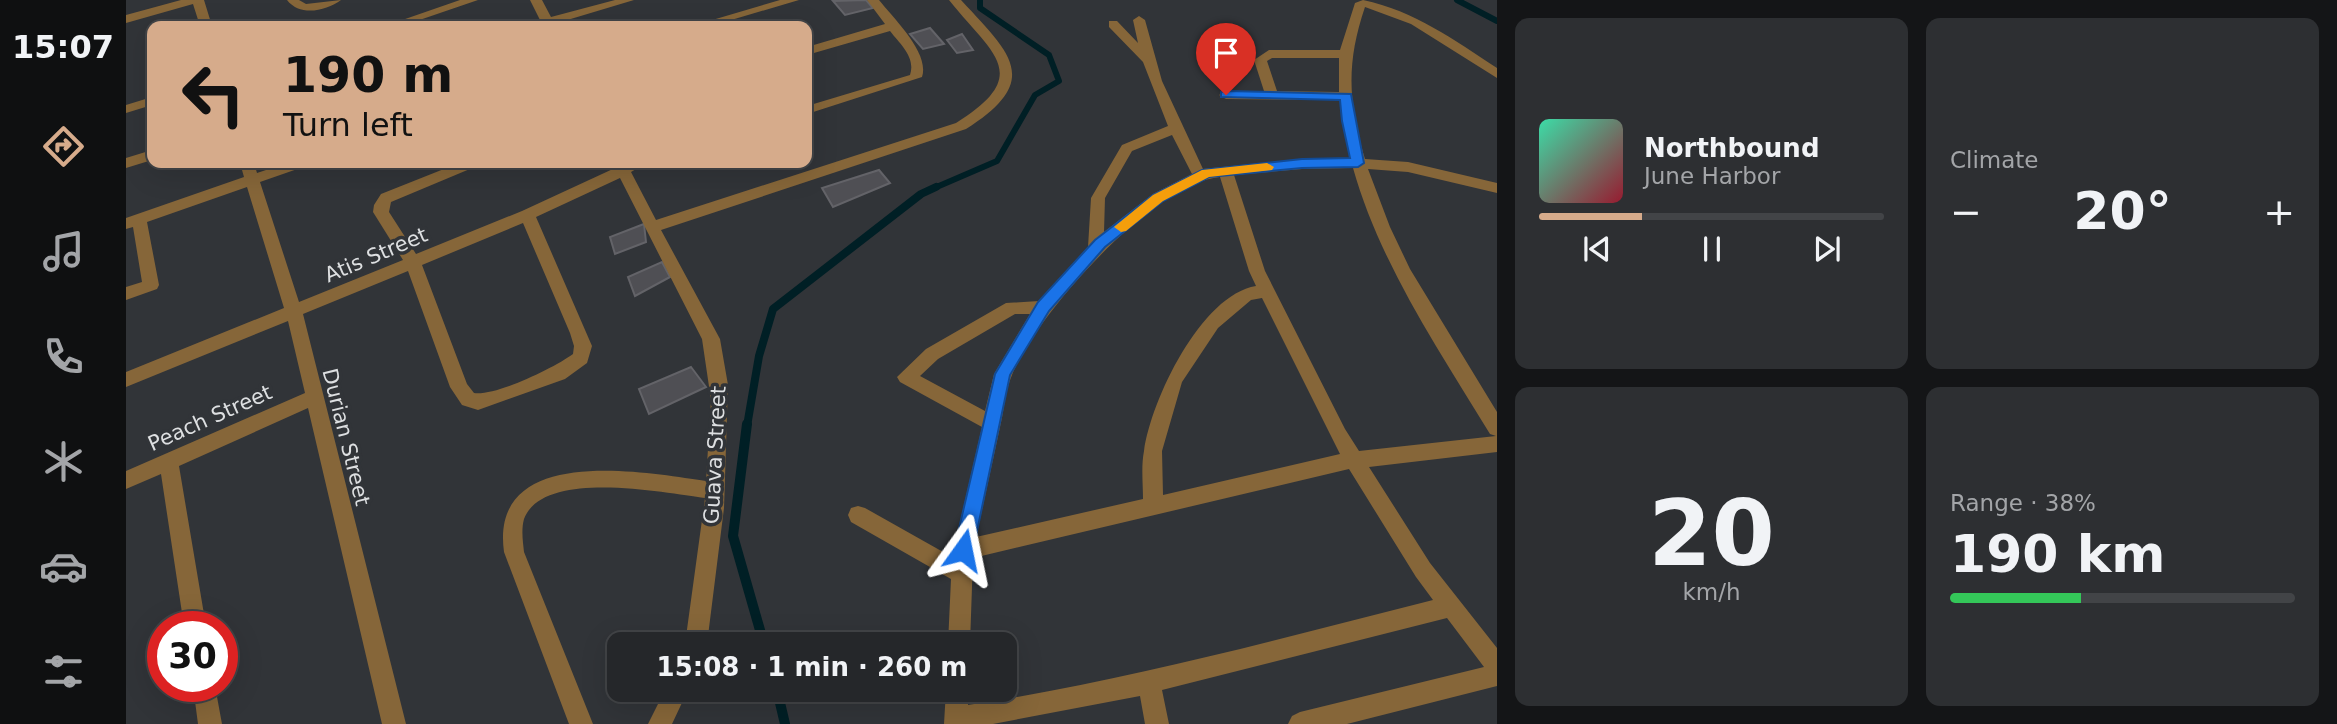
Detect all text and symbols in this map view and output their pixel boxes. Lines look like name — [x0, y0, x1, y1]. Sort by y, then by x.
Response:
pin — [1196, 23, 1256, 95]
text: 15:07 — [12, 28, 114, 66]
icon: arrive — [1207, 34, 1245, 72]
text: 190 m — [283, 47, 453, 104]
icon: left — [168, 49, 259, 140]
text: Turn left — [283, 106, 413, 144]
icon: directions — [39, 122, 88, 171]
text: Northbound — [1644, 133, 1820, 163]
text: Climate — [1950, 147, 2039, 173]
text: June Harbor — [1644, 163, 1780, 189]
text: 20° — [2073, 181, 2172, 241]
text: − — [1950, 190, 1982, 234]
text: + — [2263, 190, 2295, 234]
street label: Atis Street — [321, 223, 431, 287]
icon: music — [39, 227, 88, 276]
icon: previous — [1578, 230, 1616, 268]
icon: pause — [1693, 230, 1731, 268]
icon: next — [1808, 230, 1846, 268]
icon: phone — [39, 332, 88, 381]
street label: Durian Street — [317, 366, 375, 508]
street label: Peach Street — [144, 380, 276, 456]
street label: Guava Street — [699, 385, 731, 525]
icon: climate — [39, 437, 88, 486]
text: 20 — [1648, 481, 1775, 586]
text: Range · 38% — [1950, 490, 2096, 516]
position arrow — [926, 513, 1000, 587]
text: 190 km — [1950, 524, 2165, 584]
icon: car — [39, 542, 88, 591]
text: km/h — [1682, 579, 1741, 605]
speed limit sign: 30 — [147, 611, 238, 702]
icon: filters — [39, 647, 88, 696]
text: 15:08 · 1 min · 260 m — [657, 652, 967, 682]

